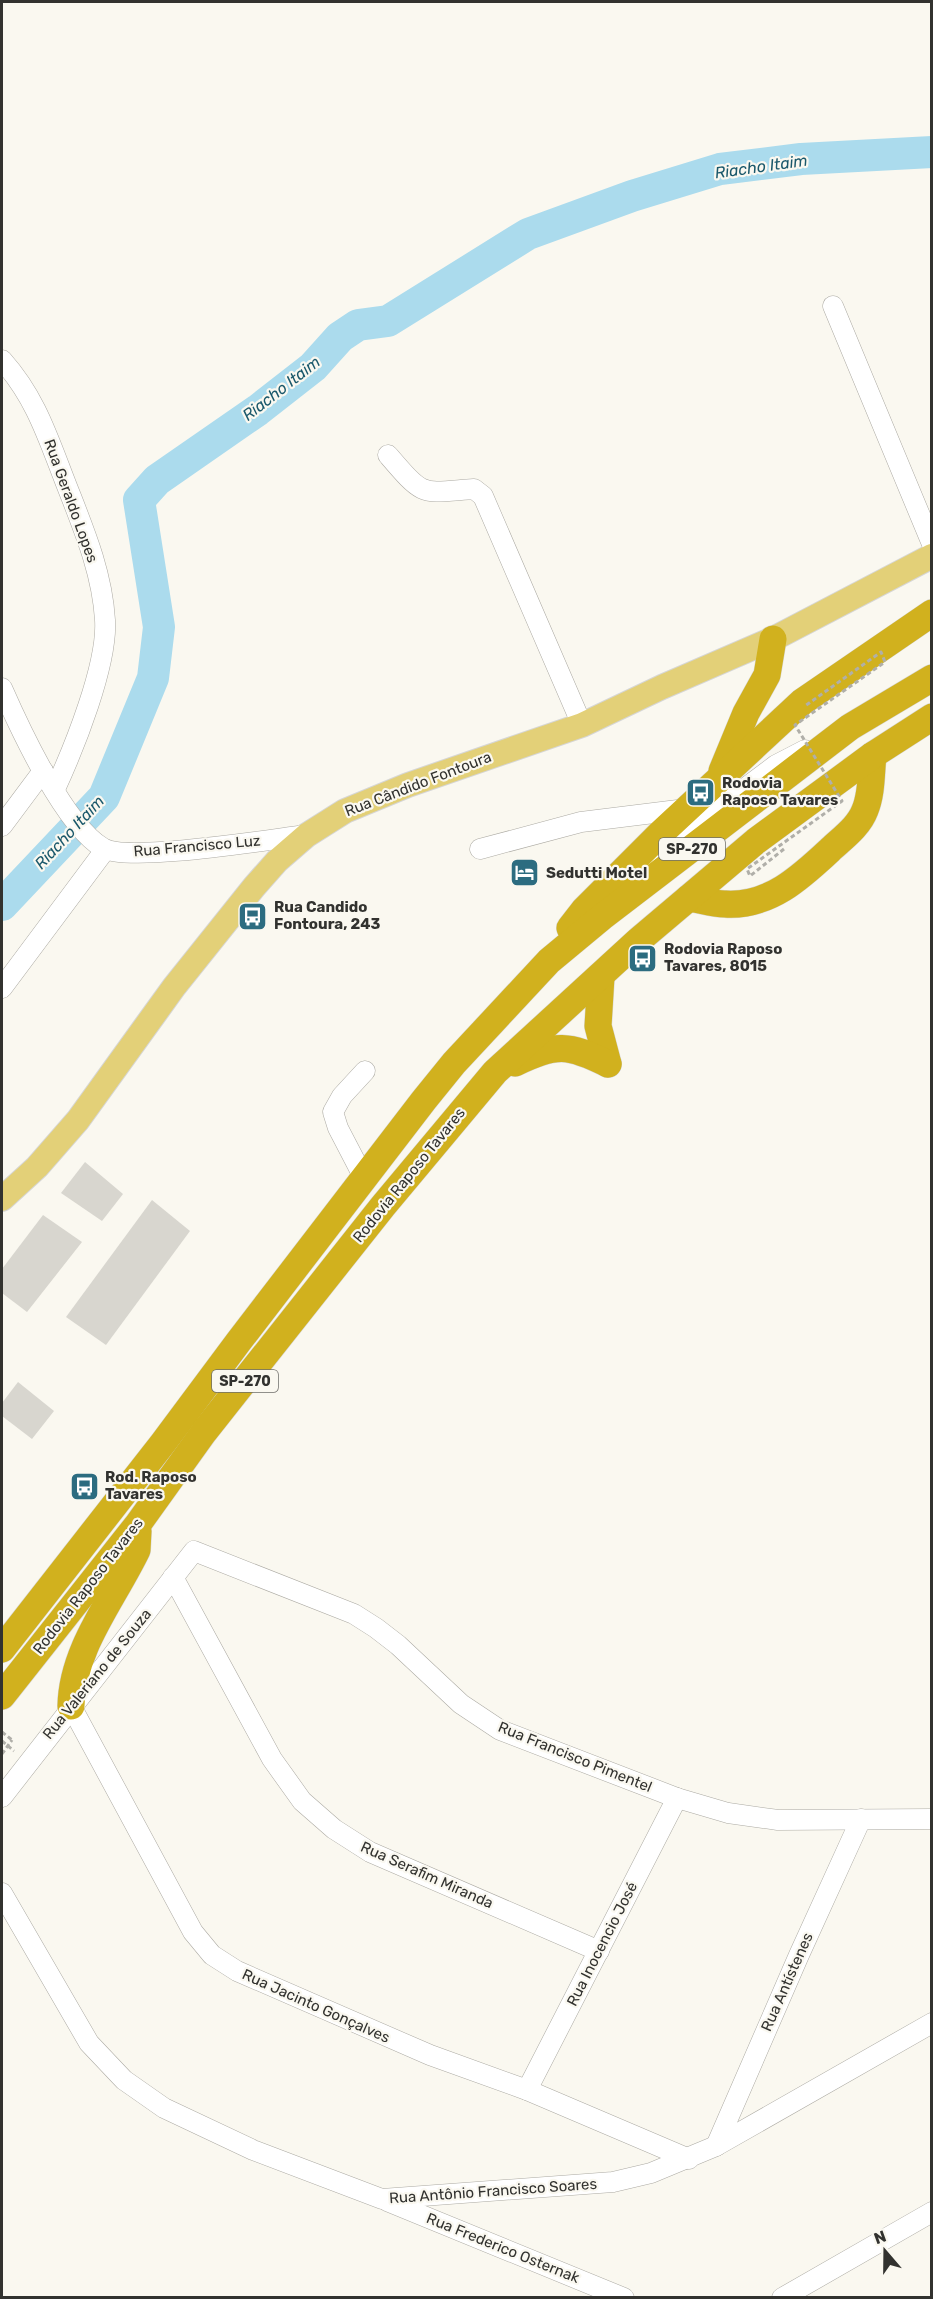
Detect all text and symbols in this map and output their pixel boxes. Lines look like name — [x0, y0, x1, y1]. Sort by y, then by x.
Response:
water label: Riacho Itaim — [713, 151, 809, 182]
water label: Riacho Itaim — [239, 352, 324, 425]
street label: Rua Geraldo Lopes — [40, 437, 102, 565]
street label: Rua Cândido Fontoura — [342, 748, 494, 820]
place label: Rodovia Raposo Tavares — [722, 774, 838, 809]
bus stop icon: Rodovia Raposo Tavares — [685, 776, 717, 808]
water label: Riacho Itaim — [31, 792, 108, 873]
street label: Rua Francisco Luz — [133, 831, 262, 861]
road number: SP-270 — [659, 838, 725, 860]
hotel icon: Sedutti Motel — [509, 857, 541, 889]
place label: Sedutti Motel — [546, 864, 647, 882]
place label: Rua Candido Fontoura, 243 — [274, 898, 380, 933]
bus stop icon: Rua Candido Fontoura, 243 — [237, 900, 269, 932]
place label: Rodovia Raposo Tavares, 8015 — [664, 940, 782, 975]
bus stop icon: Rodovia Raposo Tavares, 8015 — [627, 942, 659, 974]
street label: Rodovia Raposo Tavares — [349, 1104, 469, 1246]
road number: SP-270 — [212, 1370, 278, 1392]
place label: Rod. Raposo Tavares — [105, 1468, 197, 1503]
bus stop icon: Rod. Raposo Tavares — [68, 1470, 100, 1502]
street label: Rodovia Raposo Tavares — [29, 1514, 147, 1658]
street label: Rua Valeriano de Souza — [39, 1605, 155, 1743]
street label: Rua Francisco Pimentel — [495, 1718, 655, 1796]
street label: Rua Serafim Miranda — [358, 1838, 496, 1912]
street label: Rua Inocencio José — [563, 1879, 641, 2009]
street label: Rua Antístenes — [757, 1930, 817, 2034]
street label: Rua Jacinto Gonçalves — [239, 1965, 393, 2047]
street label: Rua Antônio Francisco Soares — [388, 2175, 598, 2207]
street label: Rua Frederico Osternak — [424, 2209, 582, 2287]
north arrow — [855, 2221, 915, 2281]
text: N — [871, 2226, 889, 2248]

